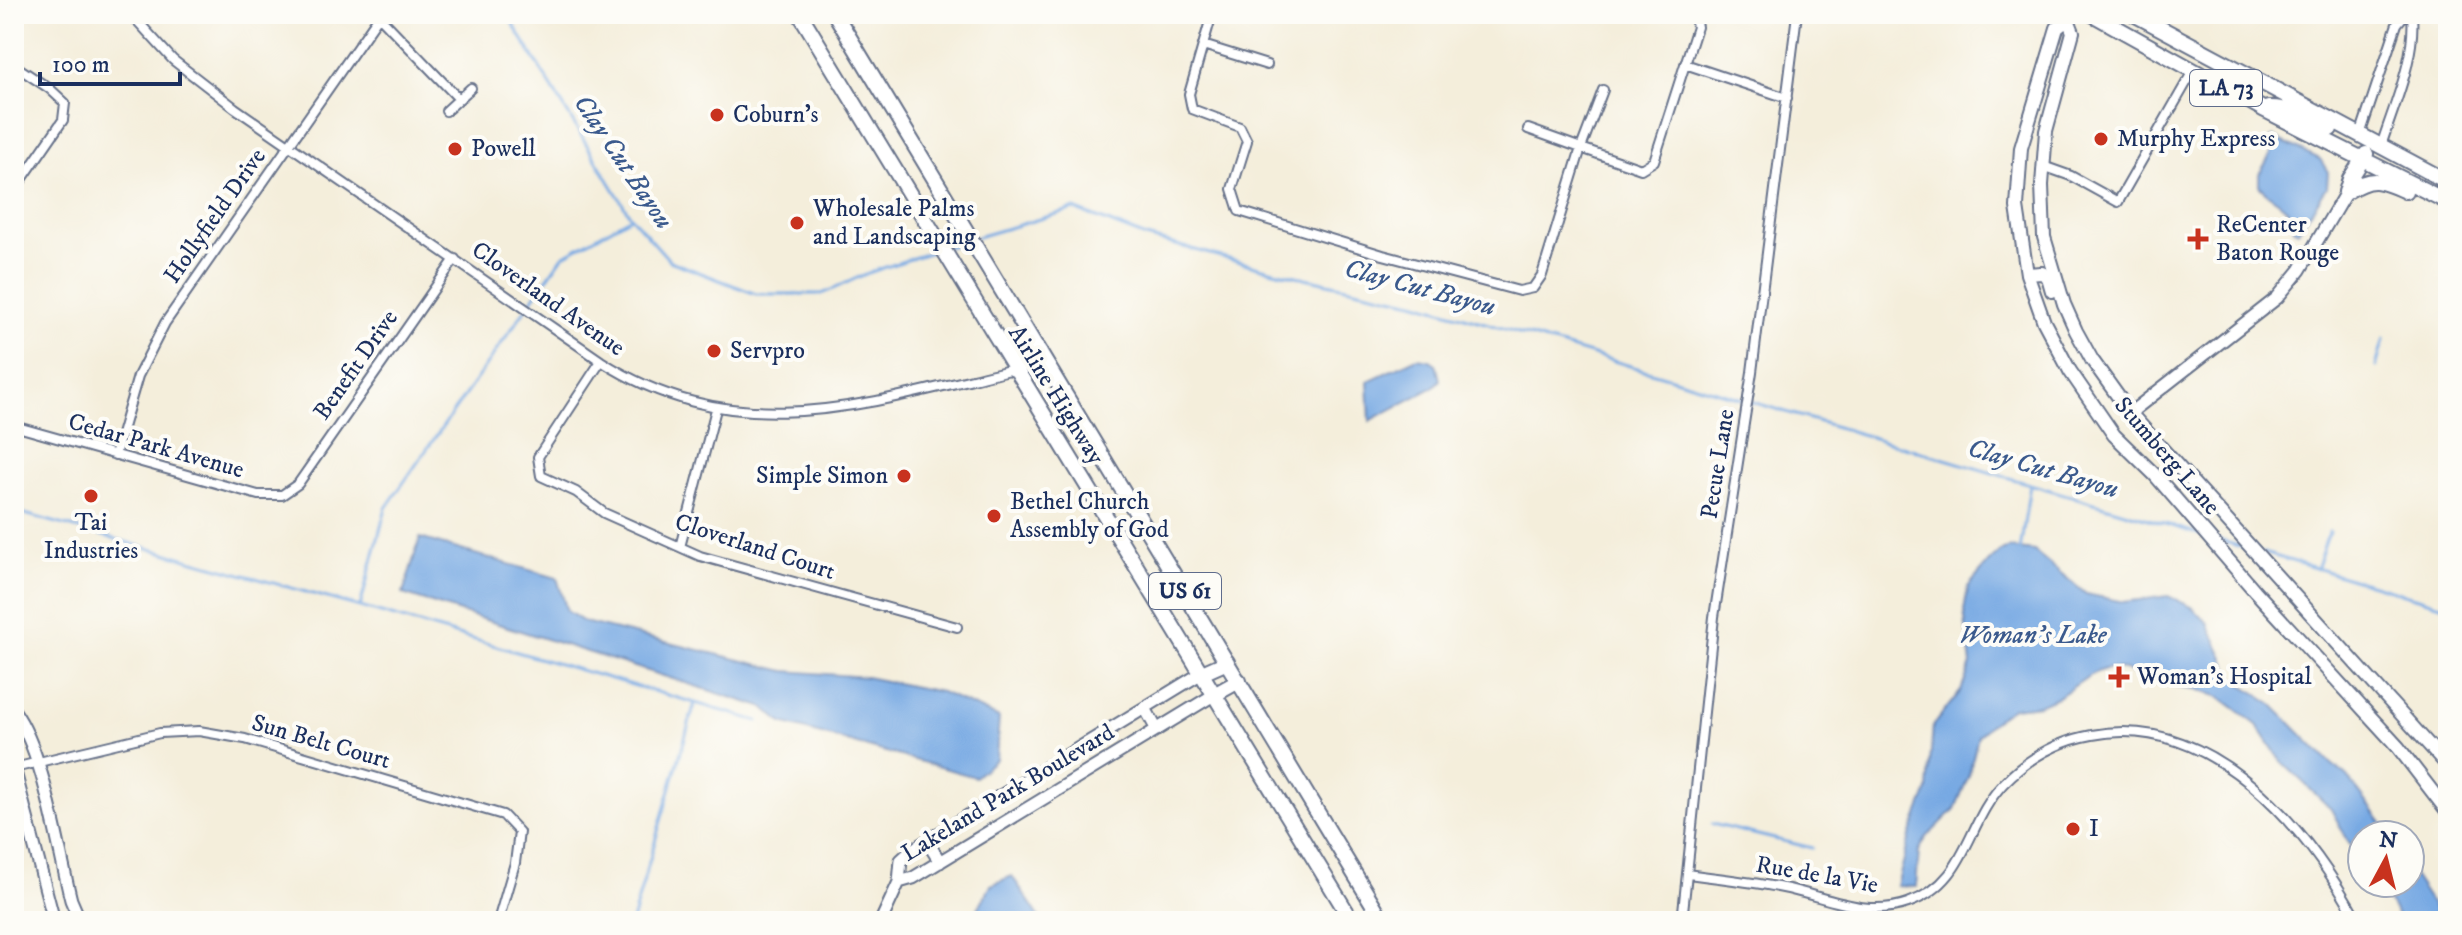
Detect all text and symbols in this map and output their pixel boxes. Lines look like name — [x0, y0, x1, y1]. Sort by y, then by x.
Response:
scale bar — [40, 36, 180, 86]
text: 100 m — [52, 50, 110, 80]
road number: LA 73 — [2190, 70, 2262, 106]
water label: Clay Cut Bayou — [566, 88, 680, 236]
place label: Coburn's — [733, 100, 819, 130]
marker: Coburn's — [708, 106, 726, 124]
place label: Murphy Express — [2117, 124, 2276, 154]
marker: Murphy Express — [2092, 130, 2110, 148]
place label: Powell — [471, 134, 537, 164]
marker: Powell — [446, 140, 464, 158]
street label: Hollyfield Drive — [157, 143, 273, 289]
place label: Wholesale Palms and Landscaping — [812, 194, 976, 252]
place label: ReCenter Baton Rouge — [2216, 210, 2339, 268]
marker: Wholesale Palms and Landscaping — [788, 214, 806, 232]
marker: ReCenter Baton Rouge — [2187, 228, 2209, 250]
street label: Cloverland Avenue — [466, 235, 630, 363]
water label: Clay Cut Bayou — [1341, 252, 1499, 324]
street label: Benefit Drive — [307, 304, 405, 426]
street label: Airline Highway — [1001, 320, 1111, 471]
place label: Servpro — [730, 336, 805, 366]
marker: Servpro — [705, 342, 723, 360]
street label: Stumberg Lane — [2108, 391, 2226, 521]
street label: Cedar Park Avenue — [65, 407, 247, 485]
street label: Pecue Lane — [1695, 407, 1741, 521]
water label: Clay Cut Bayou — [1964, 432, 2122, 506]
place label: Simple Simon — [756, 461, 888, 491]
marker: Simple Simon — [895, 467, 913, 485]
marker: Tai Industries — [82, 487, 100, 505]
place label: Bethel Church Assembly of God — [1010, 487, 1169, 545]
street label: Cloverland Court — [671, 507, 839, 587]
marker: Bethel Church Assembly of God — [985, 507, 1003, 525]
place label: Tai Industries — [44, 508, 138, 566]
road number: US 61 — [1149, 573, 1221, 609]
water label: Woman's Lake — [1959, 619, 2108, 652]
place label: Woman's Hospital — [2136, 662, 2313, 692]
marker: Woman's Hospital — [2108, 666, 2130, 688]
street label: Sun Belt Court — [248, 708, 394, 776]
street label: Lakeland Park Boulevard — [896, 718, 1120, 868]
place label: I — [2089, 814, 2099, 844]
north arrow — [2346, 819, 2426, 899]
marker: I — [2064, 820, 2082, 838]
text: N — [2378, 826, 2399, 855]
street label: Rue de la Vie — [1754, 850, 1880, 900]

